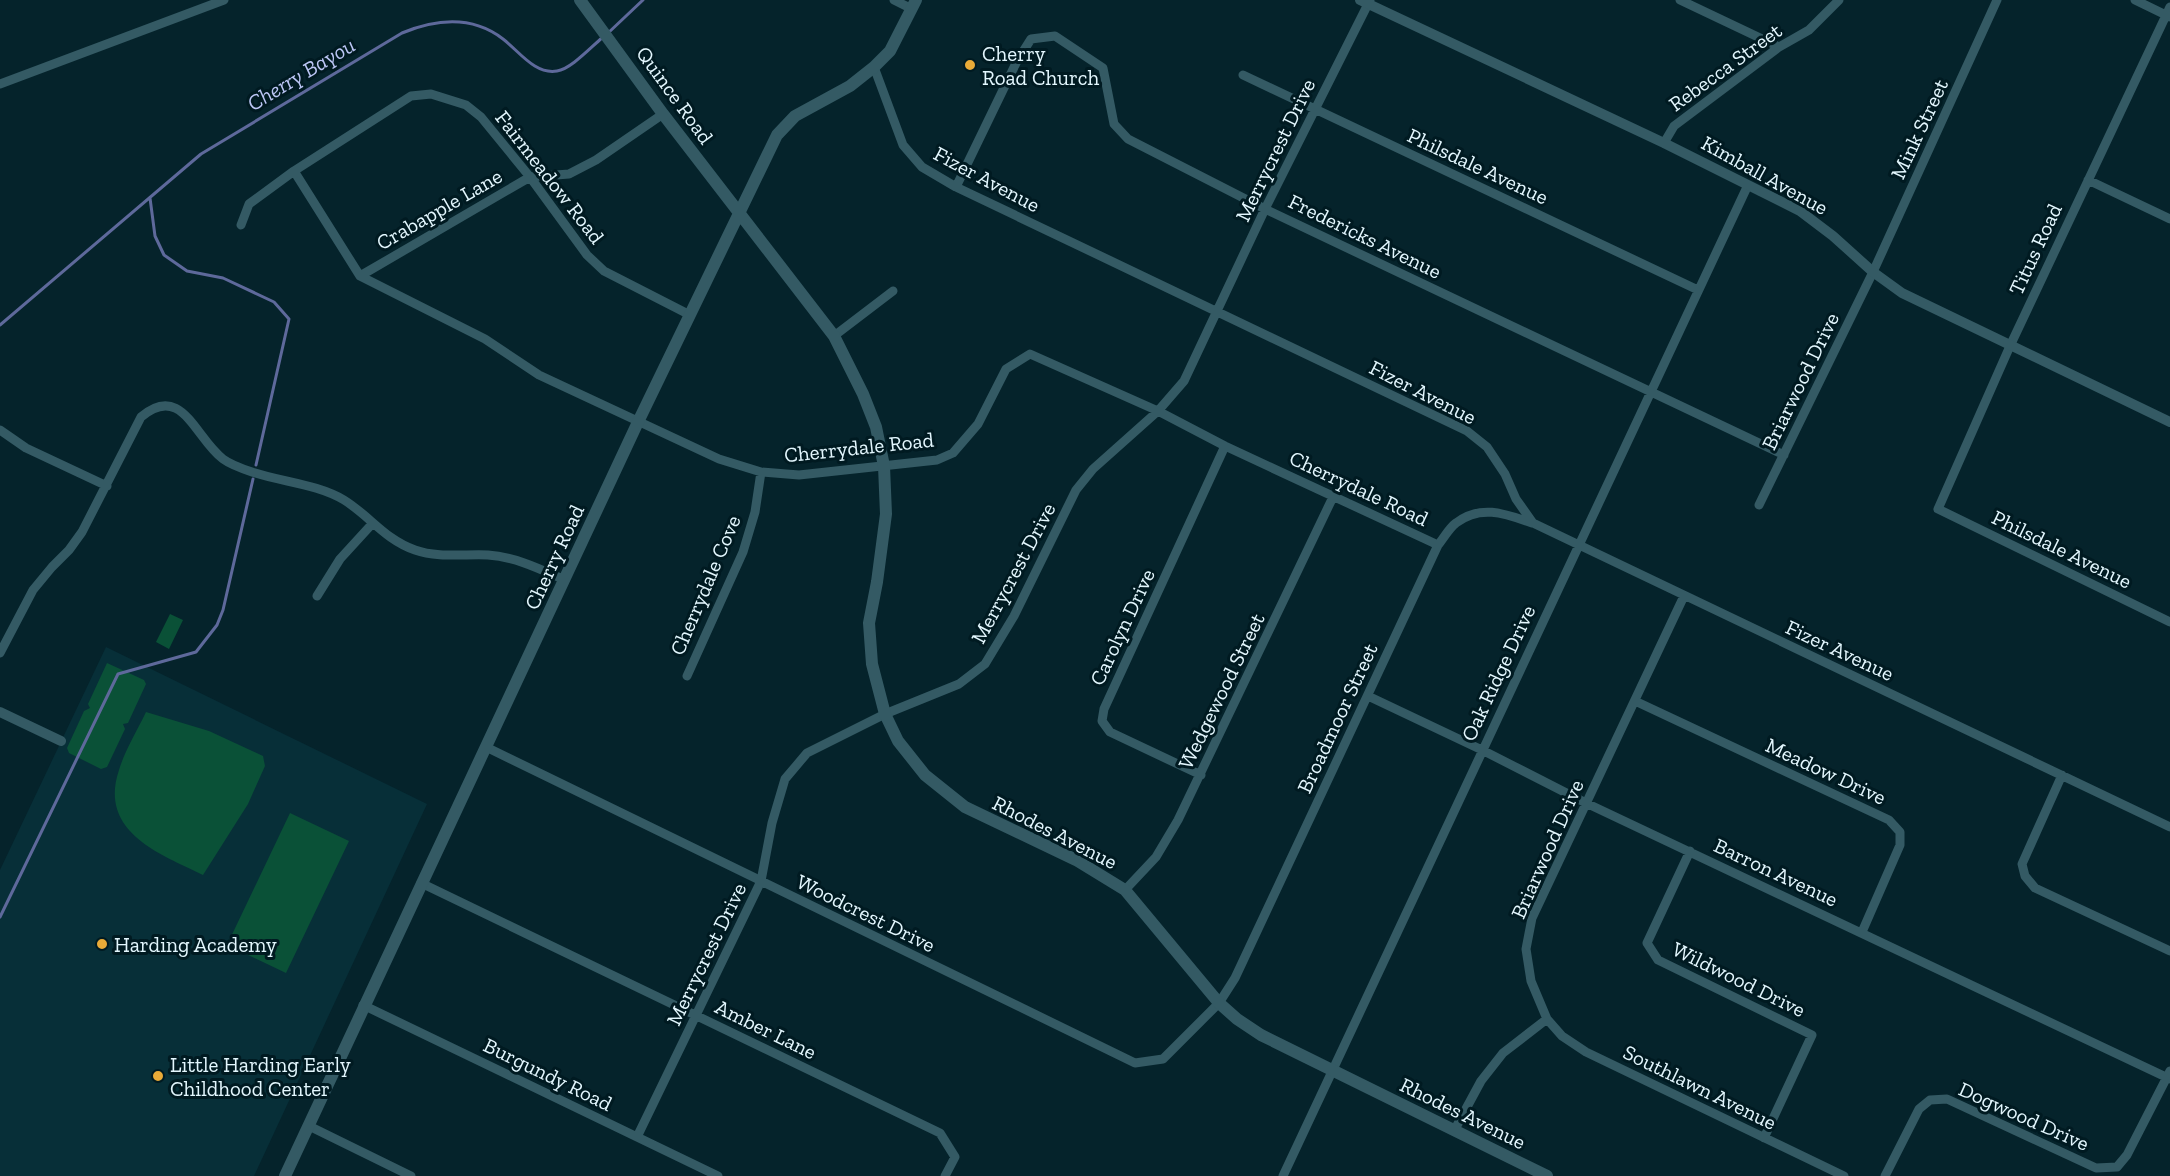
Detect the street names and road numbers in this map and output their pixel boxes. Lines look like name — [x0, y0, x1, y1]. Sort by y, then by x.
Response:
street label: Rebecca Street — [1664, 18, 1786, 116]
street label: Quince Road — [631, 41, 719, 149]
street label: Merrycrest Drive — [1230, 74, 1320, 225]
street label: Mink Street — [1885, 75, 1953, 183]
street label: Fairmeadow Road — [490, 105, 610, 249]
street label: Philsdale Avenue — [1404, 122, 1552, 210]
street label: Kimball Avenue — [1697, 130, 1833, 220]
street label: Fizer Avenue — [930, 141, 1044, 217]
street label: Crabapple Lane — [372, 163, 506, 255]
street label: Fredericks Avenue — [1284, 188, 1446, 284]
street label: Titus Road — [2003, 199, 2067, 299]
street label: Briarwood Drive — [1756, 308, 1844, 454]
street label: Fizer Avenue — [1365, 354, 1481, 430]
street label: Cherrydale Road — [783, 427, 936, 467]
street label: Cherrydale Road — [1286, 445, 1433, 531]
street label: Merrycrest Drive — [965, 498, 1061, 648]
street label: Cherry Road — [519, 500, 589, 613]
street label: Philsdale Avenue — [1988, 504, 2136, 594]
street label: Cherrydale Cove — [664, 511, 746, 659]
street label: Carolyn Drive — [1084, 565, 1160, 689]
street label: Oak Ridge Drive — [1456, 601, 1540, 745]
street label: Wedgewood Street — [1172, 609, 1270, 773]
street label: Fizer Avenue — [1782, 614, 1898, 686]
street label: Broadmoor Street — [1291, 639, 1383, 797]
street label: Meadow Drive — [1762, 732, 1890, 810]
street label: Briarwood Drive — [1505, 776, 1589, 922]
street label: Rhodes Avenue — [988, 790, 1122, 874]
street label: Barron Avenue — [1710, 832, 1842, 912]
street label: Woodcrest Drive — [793, 869, 940, 957]
street label: Merrycrest Drive — [661, 878, 751, 1029]
street label: Wildwood Drive — [1668, 936, 1810, 1022]
street label: Amber Lane — [711, 994, 821, 1064]
street label: Burgundy Road — [480, 1032, 617, 1116]
street label: Southlawn Avenue — [1619, 1039, 1781, 1135]
street label: Rhodes Avenue — [1396, 1072, 1530, 1154]
street label: Dogwood Drive — [1955, 1076, 2093, 1156]

